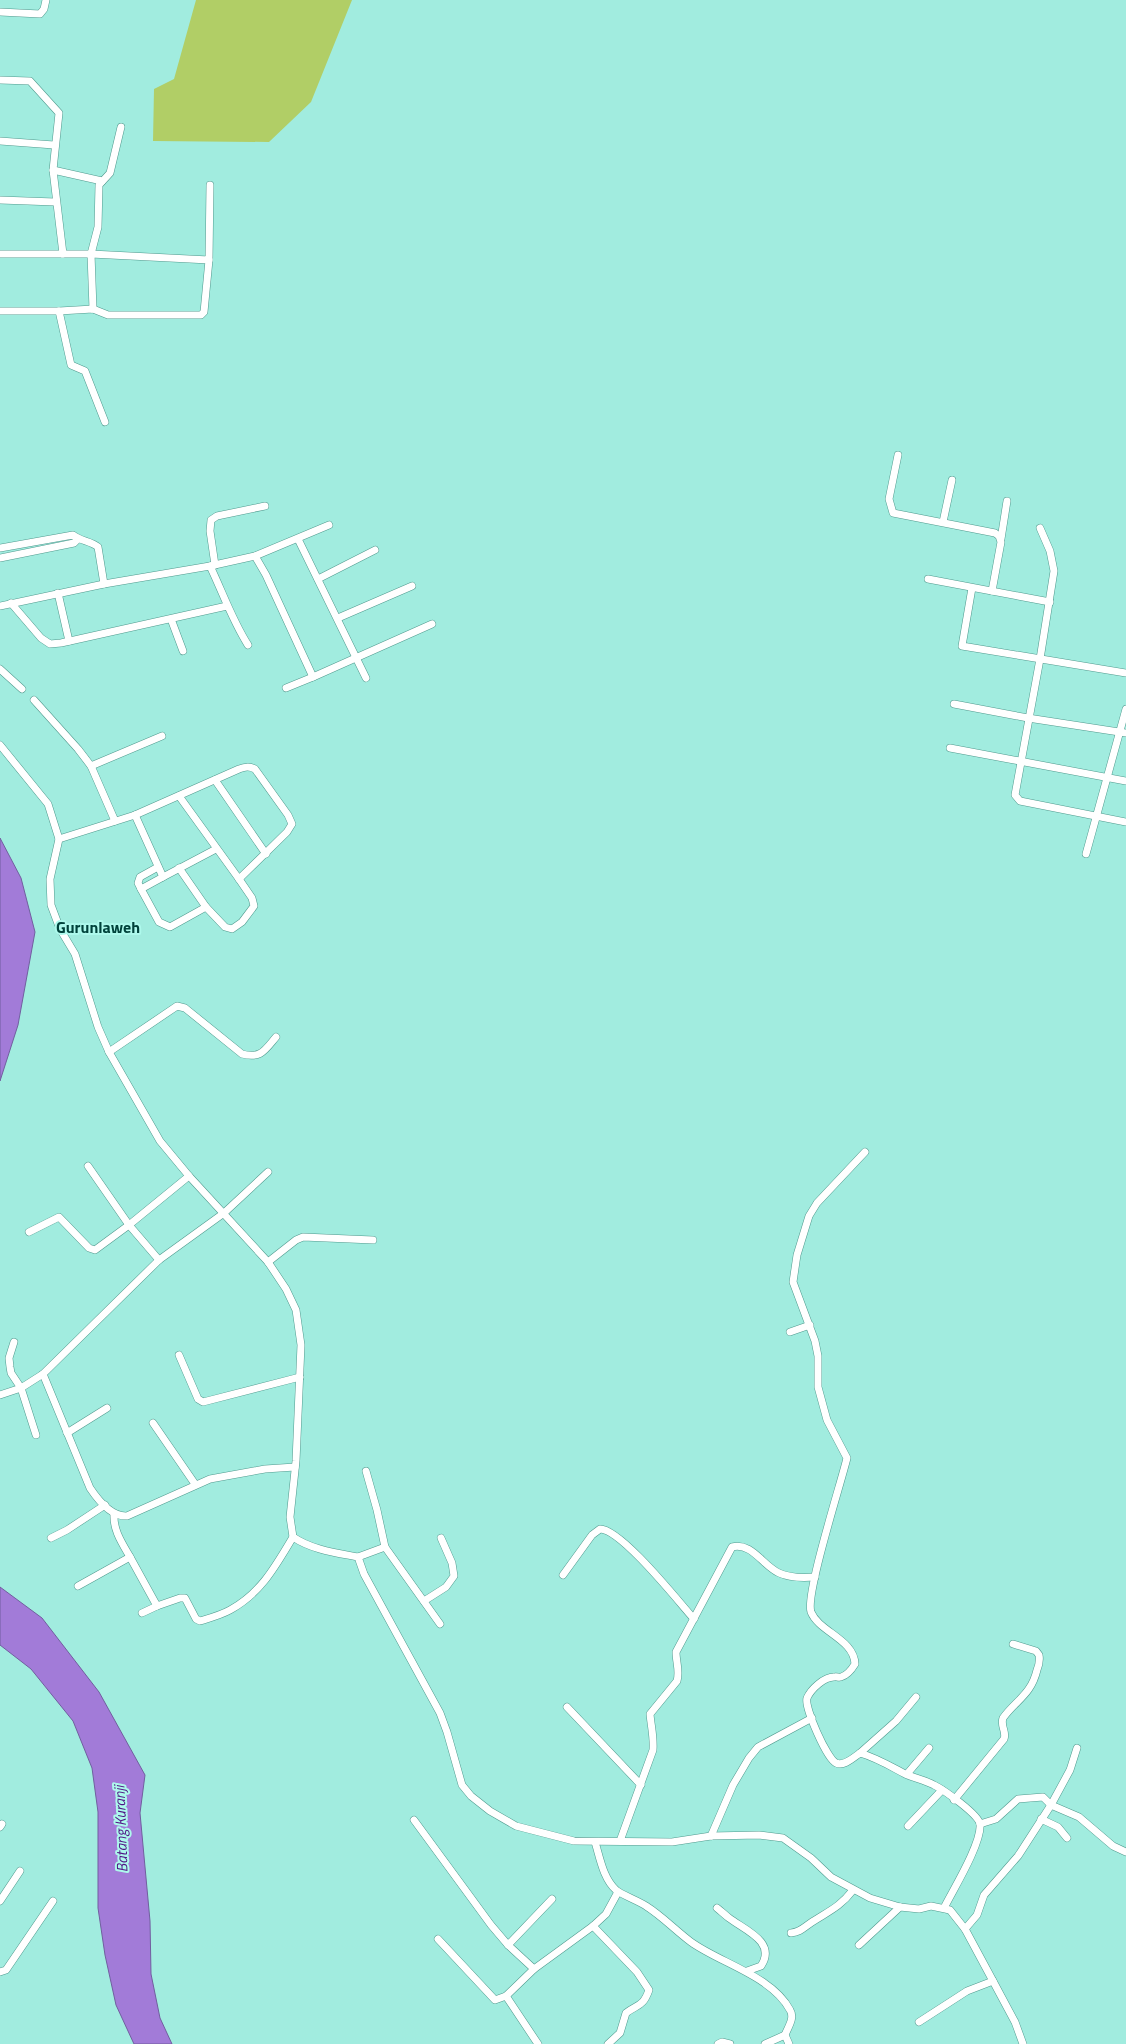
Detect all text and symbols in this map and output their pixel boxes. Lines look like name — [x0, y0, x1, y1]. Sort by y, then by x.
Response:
district label: Gurunlaweh — [56, 915, 140, 939]
water label: Batang Kuranji — [107, 1783, 134, 1873]

